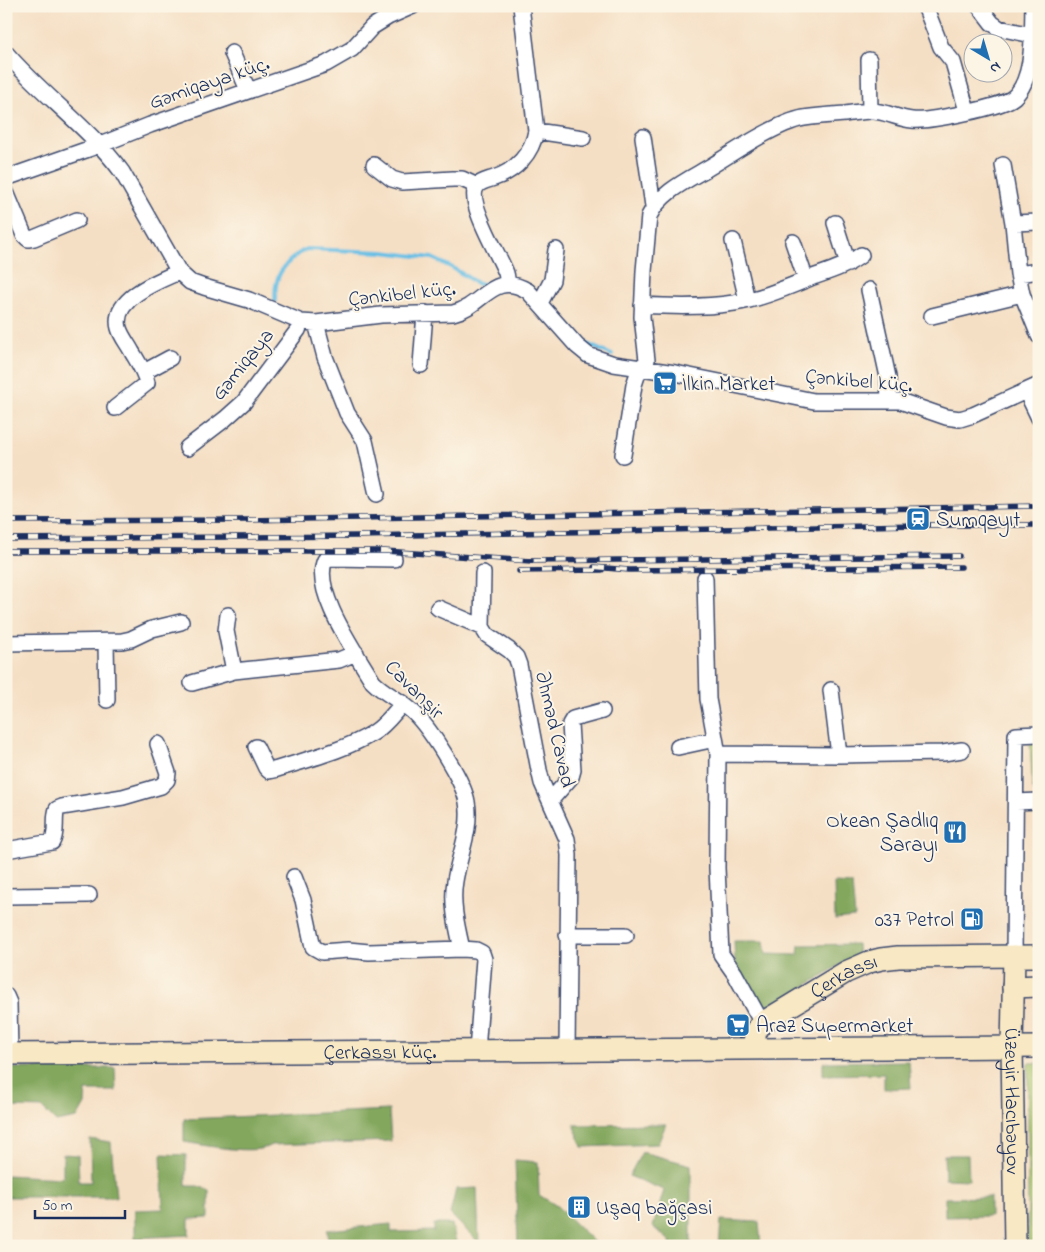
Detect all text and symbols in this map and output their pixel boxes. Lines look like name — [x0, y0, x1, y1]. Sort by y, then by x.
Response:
north arrow — [962, 32, 1012, 82]
street label: Gəmiqaya küç. — [146, 49, 274, 120]
text: N — [985, 56, 1005, 78]
street label: Çənkibel küç. — [347, 274, 457, 316]
street label: Gəmiqaya — [205, 323, 284, 409]
street label: Çənkibel küç. — [804, 362, 914, 402]
supermarket icon: İlkin Market — [652, 370, 678, 396]
place label: İlkin Market — [682, 370, 775, 400]
station icon: Sumqayıt — [905, 506, 931, 532]
place label: Sumqayıt — [936, 506, 1020, 538]
street label: Cavanşir — [377, 654, 451, 727]
street label: Əhməd Cavad — [526, 668, 582, 791]
place label: Okean Şadlıq Sarayı — [826, 807, 938, 863]
restaurant icon: Okean Şadlıq Sarayı — [942, 819, 968, 845]
place label: 037 Petrol — [875, 906, 954, 936]
fuel station icon: 037 Petrol — [959, 906, 985, 932]
street label: Çerkassı — [805, 947, 881, 1007]
supermarket icon: Araz Supermarket — [725, 1012, 751, 1038]
place label: Araz Supermarket — [756, 1012, 913, 1042]
street label: Üzeyir Hacıbəyov — [993, 1027, 1027, 1176]
street label: Çerkassı küç. — [323, 1038, 437, 1069]
scale bar — [35, 1187, 125, 1219]
building icon: Uşaq bağçasi — [566, 1194, 592, 1220]
place label: Uşaq bağçasi — [596, 1194, 712, 1226]
text: 50 m — [42, 1195, 73, 1217]

